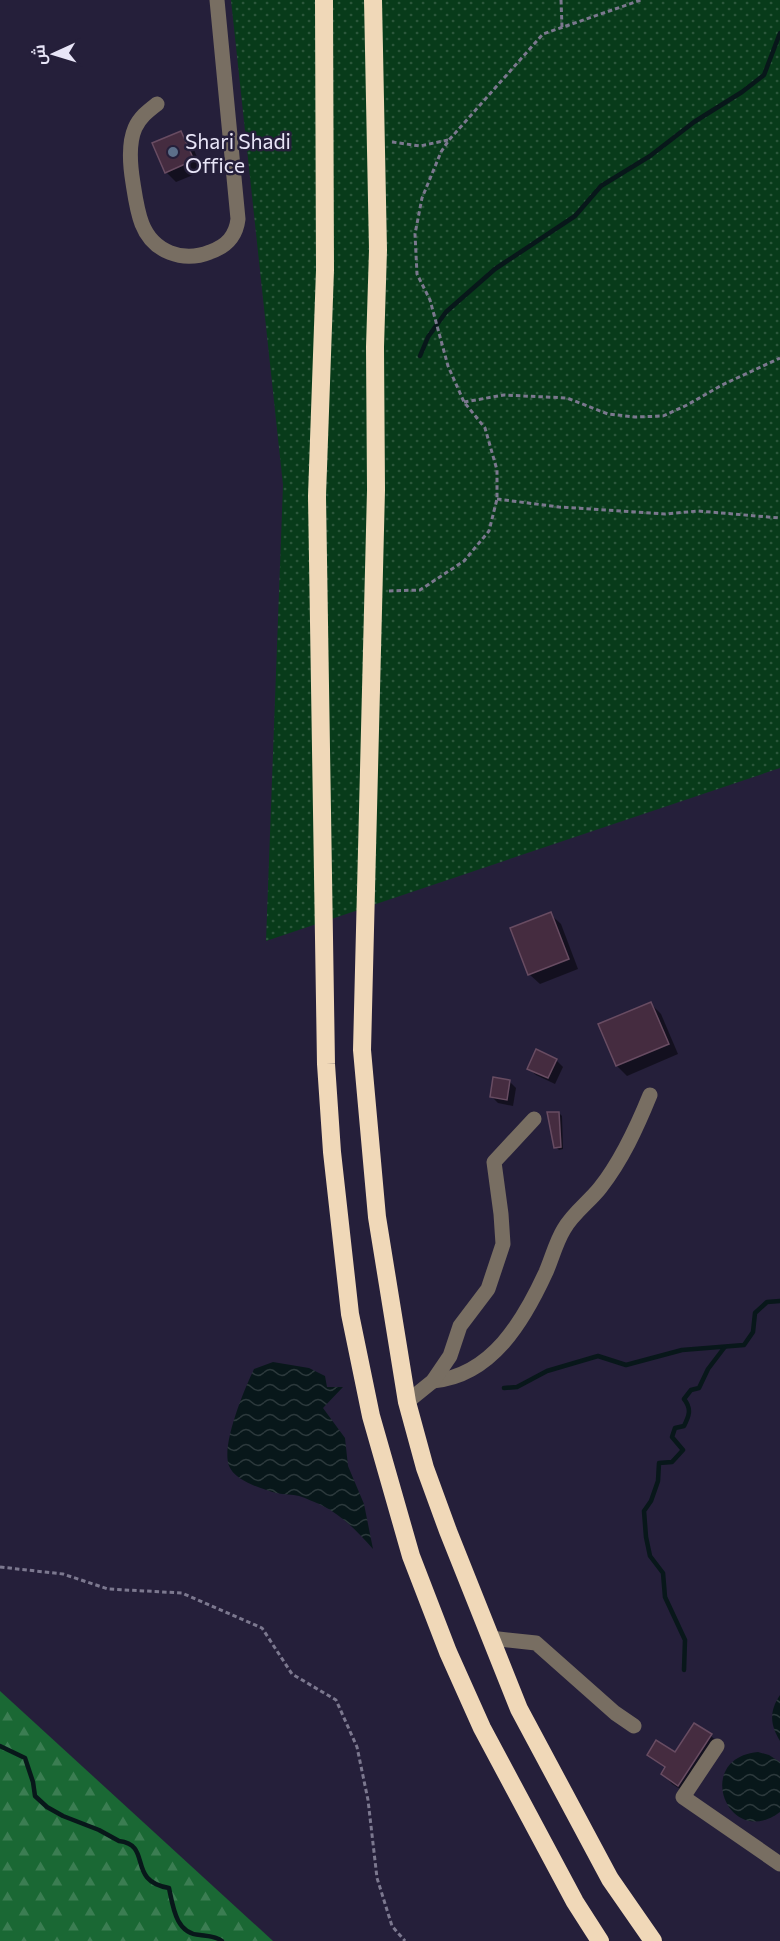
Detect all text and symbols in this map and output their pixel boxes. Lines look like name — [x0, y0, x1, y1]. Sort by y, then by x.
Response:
north arrow — [24, 24, 84, 84]
text: ش — [28, 44, 50, 66]
place label: Shari Shadi Office — [185, 128, 291, 177]
marker: Shari Shadi Office — [166, 145, 180, 159]

